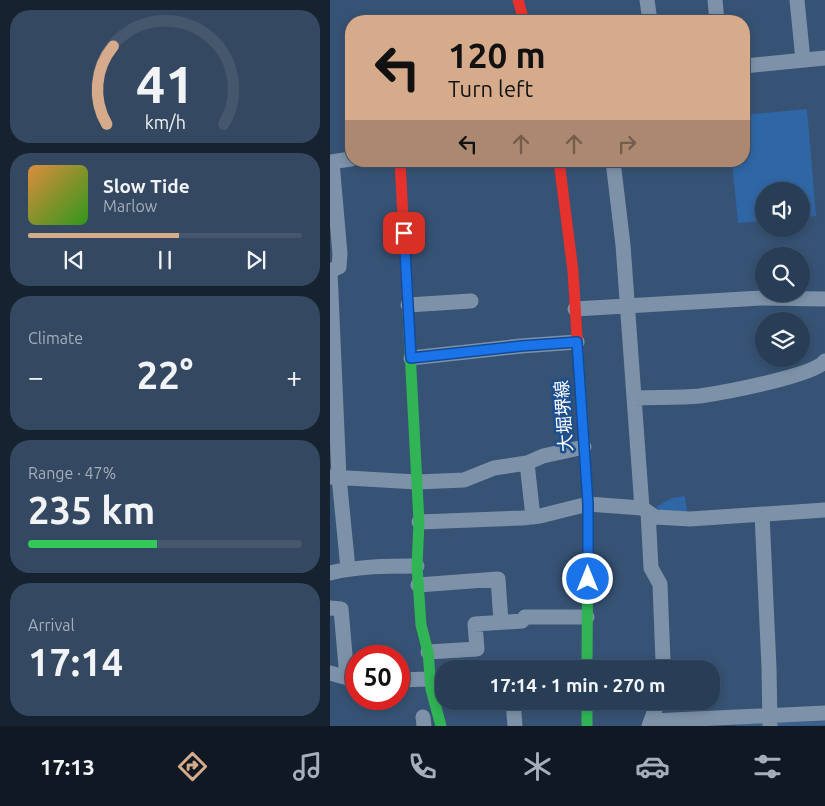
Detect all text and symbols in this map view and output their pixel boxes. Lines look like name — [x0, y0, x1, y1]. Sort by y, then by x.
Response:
icon: left — [365, 35, 430, 100]
text: 120 m — [448, 35, 546, 75]
text: 41 — [136, 55, 194, 113]
text: Turn left — [448, 76, 533, 101]
text: km/h — [144, 112, 186, 132]
icon: left — [454, 130, 482, 158]
icon: ahead — [507, 130, 535, 158]
icon: ahead — [560, 130, 588, 158]
icon: right — [613, 130, 641, 158]
text: Slow Tide — [103, 175, 190, 197]
map controls — [755, 182, 810, 367]
button: sound — [755, 182, 810, 237]
text: Marlow — [103, 197, 157, 215]
pin — [383, 212, 425, 254]
icon: arrive — [390, 219, 418, 247]
icon: previous — [60, 246, 88, 274]
icon: pause — [151, 246, 179, 274]
icon: next — [242, 246, 270, 274]
button: search — [755, 247, 810, 302]
button: layers — [755, 312, 810, 367]
text: Climate — [28, 329, 83, 347]
text: 22° — [137, 354, 193, 396]
text: − — [28, 361, 44, 392]
text: + — [286, 361, 302, 392]
street label: 大堀堺線 — [551, 379, 575, 453]
text: Range · 47% — [28, 464, 116, 482]
text: 235 km — [28, 489, 155, 531]
position arrow — [561, 552, 613, 604]
text: Arrival — [28, 616, 75, 634]
text: 17:14 — [28, 641, 123, 683]
speed limit sign: 50 — [345, 645, 410, 710]
text: 17:14 · 1 min · 270 m — [490, 674, 665, 696]
icon: directions — [175, 749, 210, 784]
icon: music — [290, 749, 325, 784]
icon: phone — [405, 749, 440, 784]
icon: climate — [520, 749, 555, 784]
icon: car — [635, 749, 670, 784]
icon: filters — [750, 749, 785, 784]
text: 17:13 — [40, 754, 95, 779]

